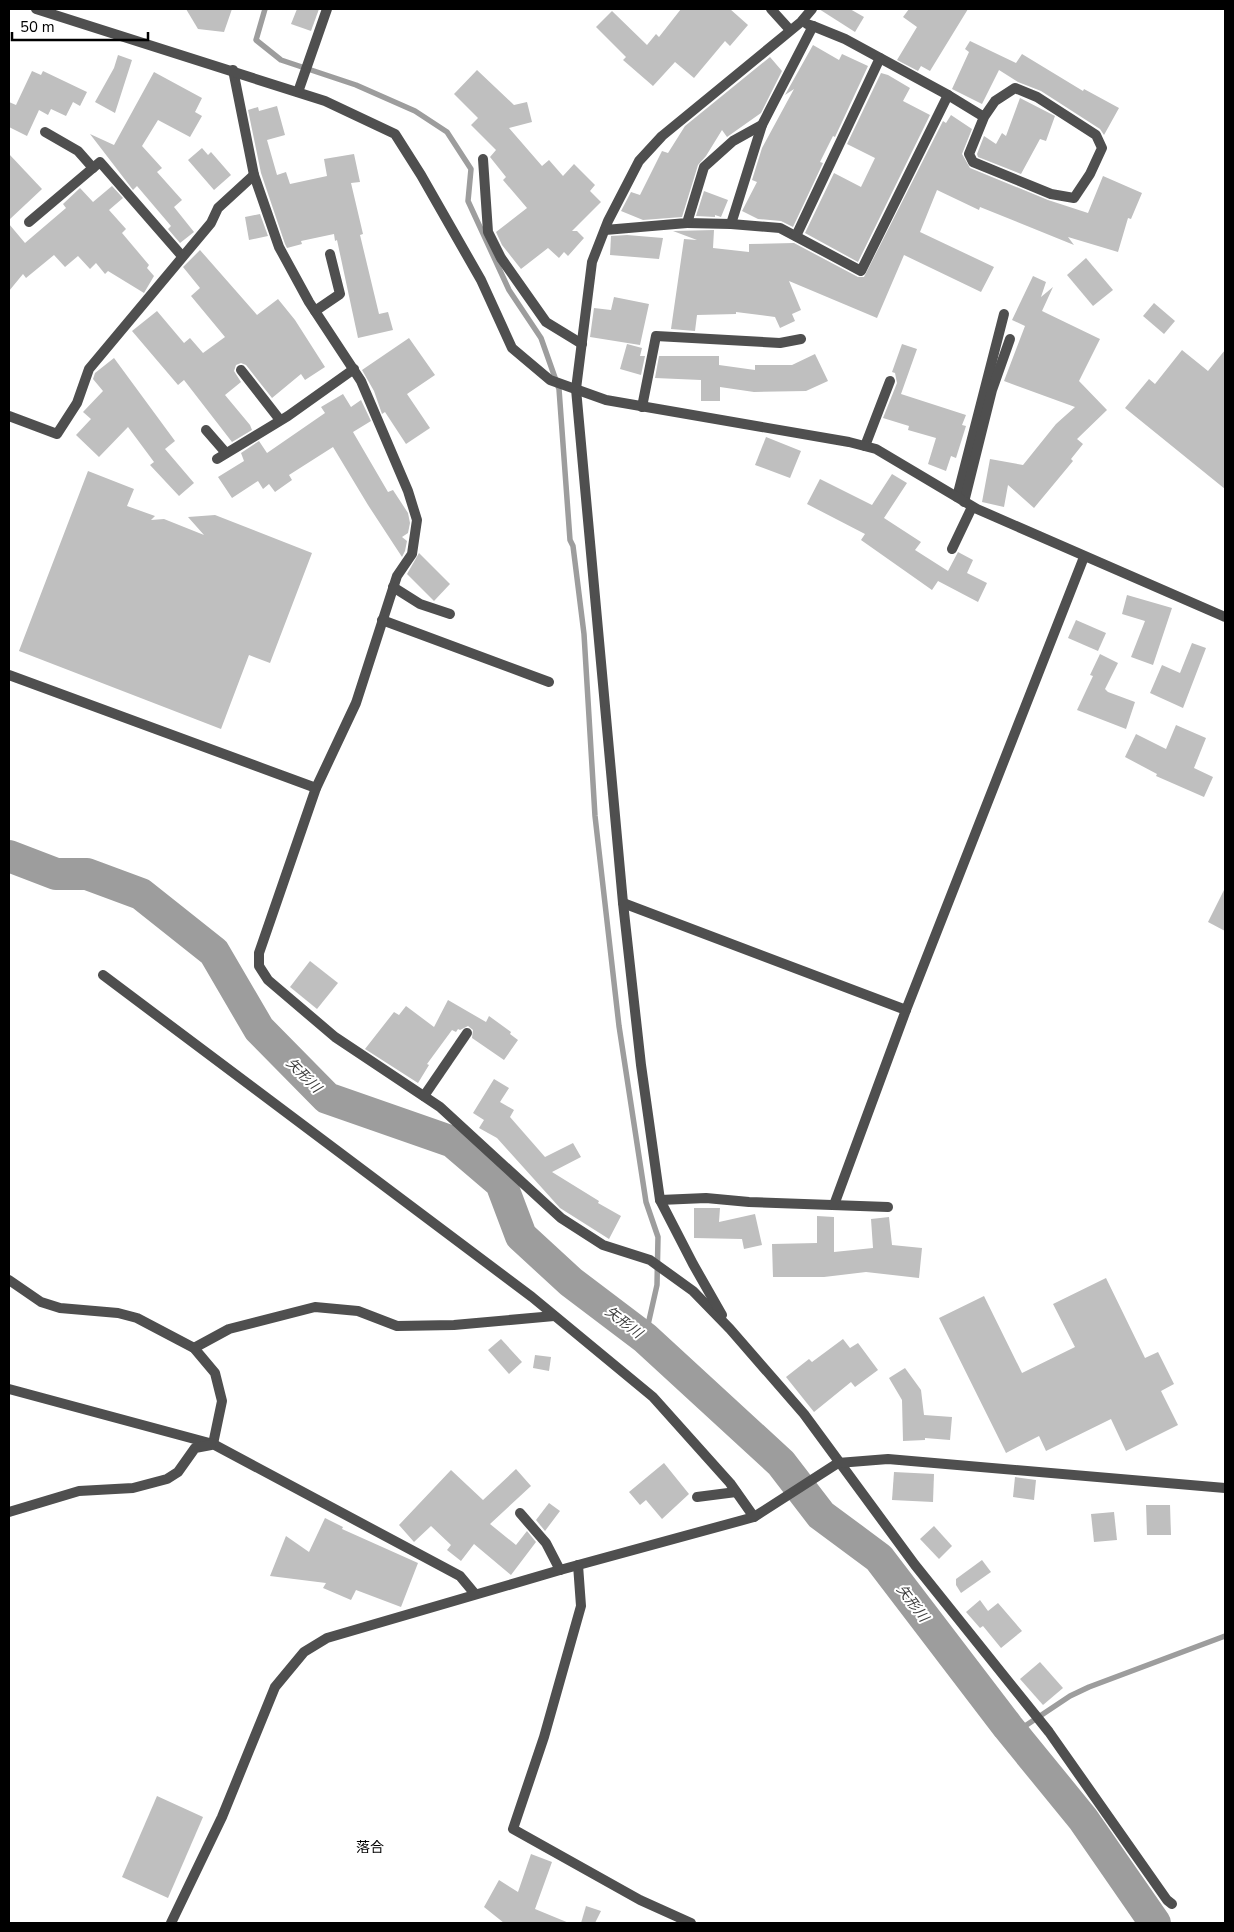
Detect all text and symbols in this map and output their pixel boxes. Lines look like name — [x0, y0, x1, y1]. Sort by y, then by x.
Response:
scale bar — [12, 10, 149, 42]
text: 50 m — [20, 17, 55, 37]
water label: 矢形川 — [282, 1054, 327, 1098]
water label: 矢形川 — [601, 1302, 648, 1344]
water label: 矢形川 — [892, 1581, 934, 1627]
district label: 落合 — [356, 1838, 384, 1857]

